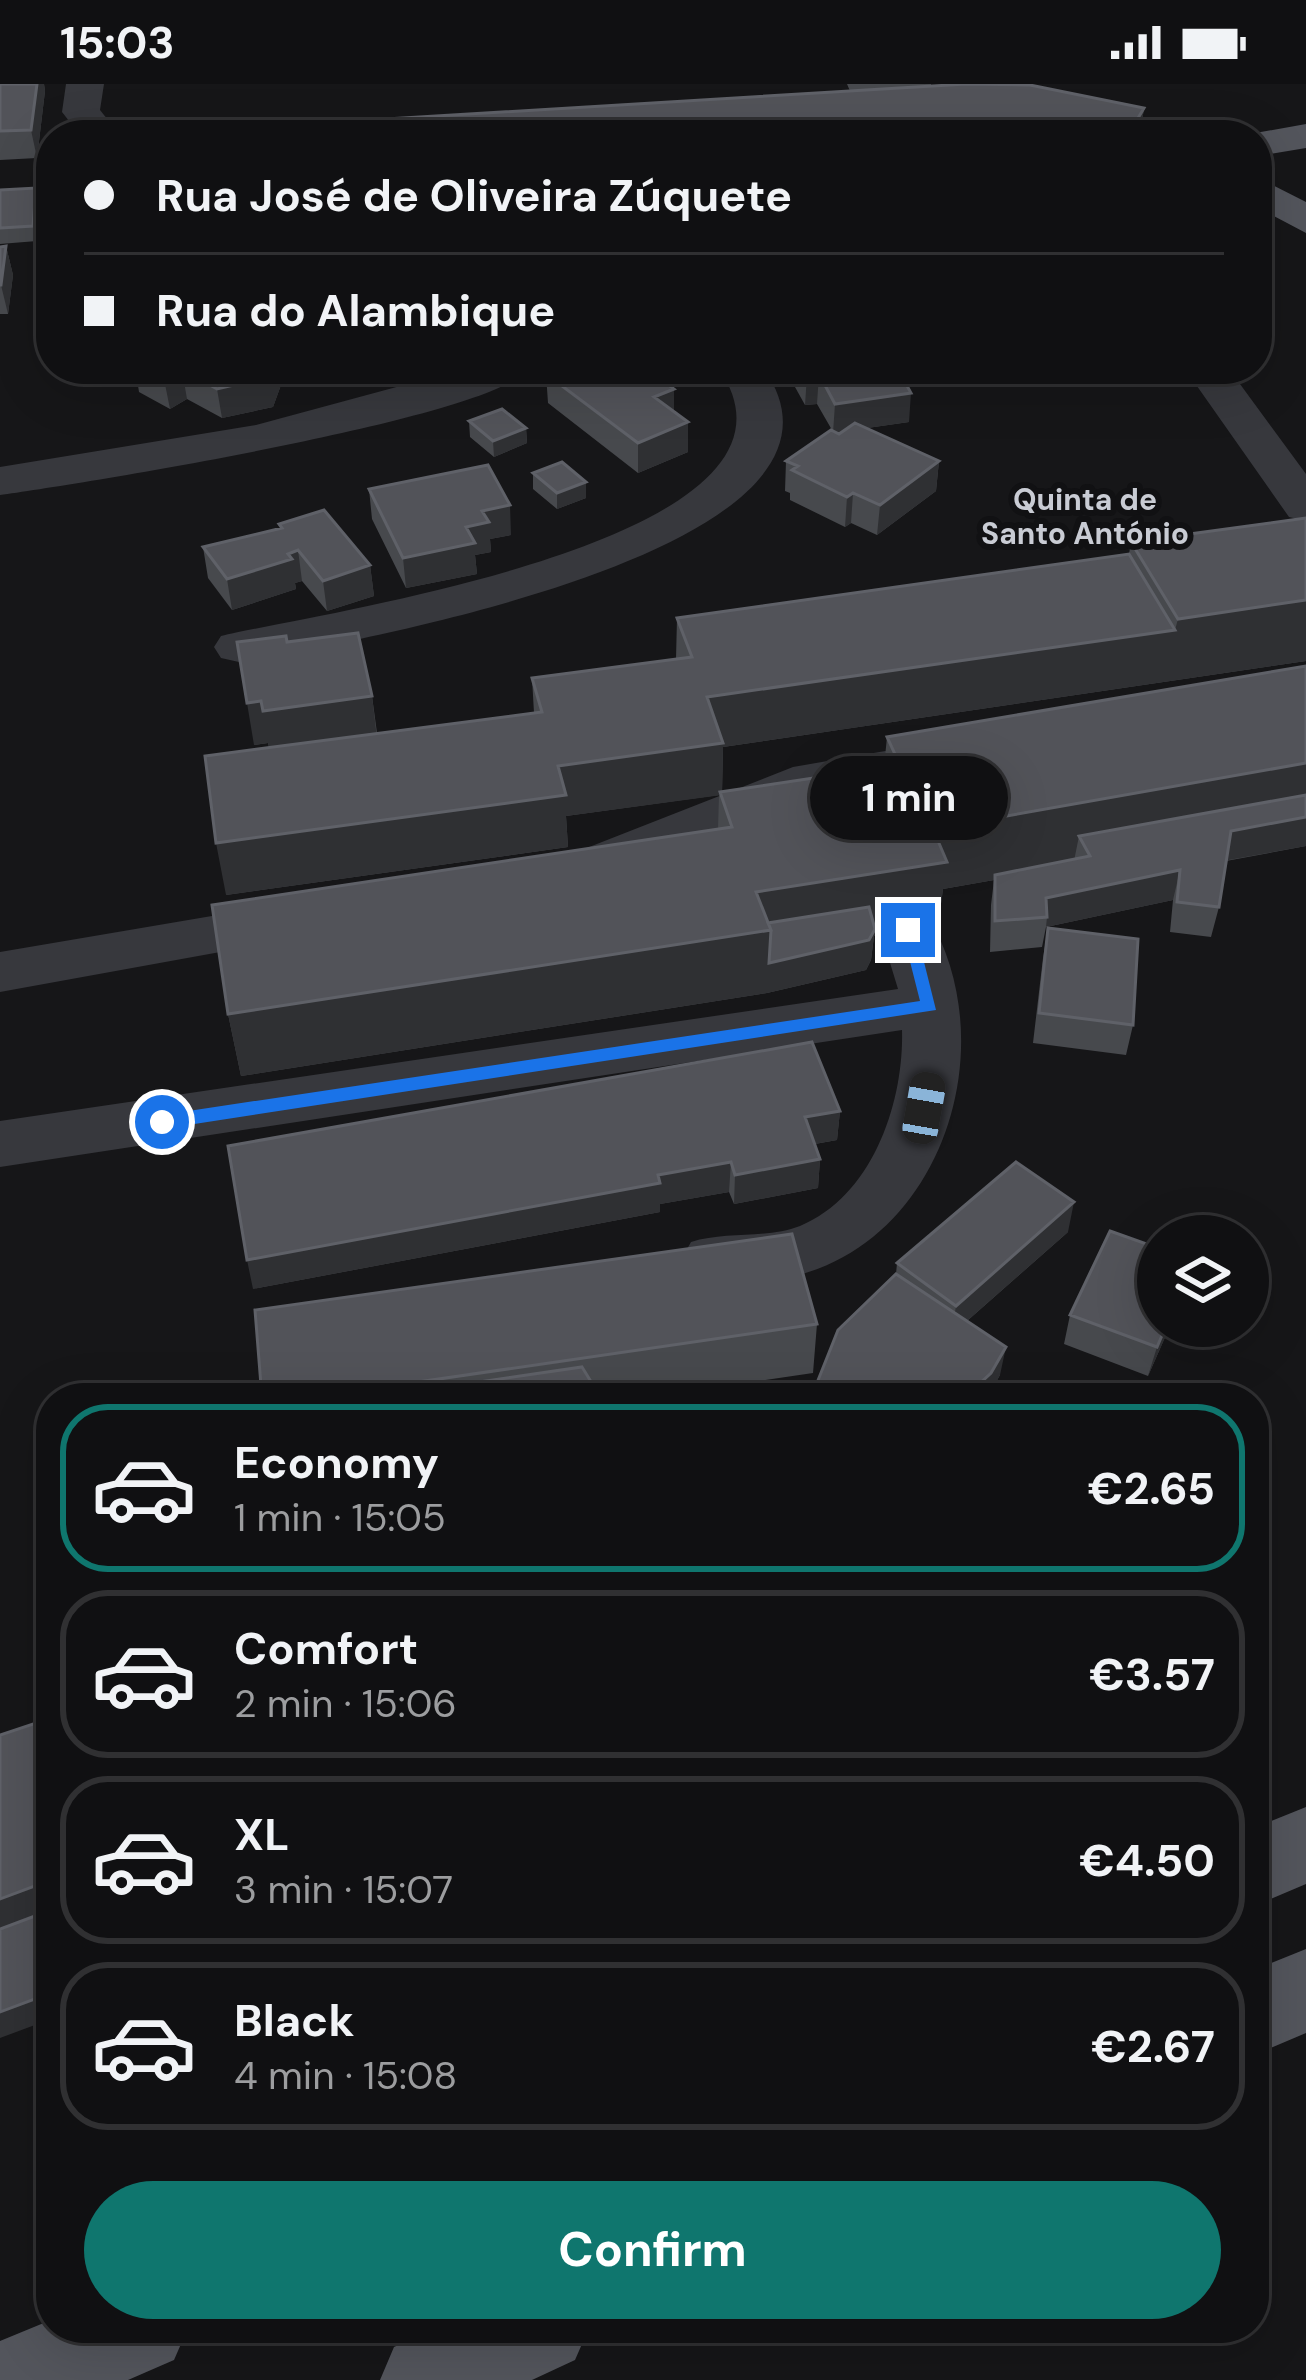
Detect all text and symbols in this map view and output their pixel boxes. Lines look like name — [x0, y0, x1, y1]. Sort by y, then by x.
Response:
text: 15:03 — [60, 13, 175, 72]
text: Rua José de Oliveira Zúquete — [156, 166, 792, 225]
text: Rua do Alambique — [156, 281, 555, 340]
district label: Quinta de Santo António — [981, 480, 1189, 553]
callout: 1 min — [809, 756, 1007, 840]
text: 1 min — [862, 772, 956, 823]
route end — [881, 903, 935, 957]
car — [900, 1069, 948, 1147]
route start — [135, 1095, 189, 1149]
map controls — [1137, 1215, 1269, 1347]
button: layers — [1137, 1215, 1269, 1347]
text: Economy — [234, 1433, 439, 1492]
icon: car — [90, 1434, 198, 1542]
text: €2.65 — [1088, 1459, 1215, 1518]
text: 1 min · 15:05 — [234, 1492, 446, 1543]
text: Comfort — [234, 1619, 418, 1678]
icon: car — [90, 1620, 198, 1728]
text: €3.57 — [1089, 1645, 1215, 1704]
text: 2 min · 15:06 — [234, 1678, 457, 1729]
text: XL — [234, 1805, 289, 1864]
icon: car — [90, 1806, 198, 1914]
text: €4.50 — [1079, 1831, 1215, 1890]
text: 3 min · 15:07 — [234, 1864, 453, 1915]
text: Black — [234, 1991, 354, 2050]
icon: car — [90, 1992, 198, 2100]
text: €2.67 — [1091, 2017, 1215, 2076]
text: 4 min · 15:08 — [234, 2050, 457, 2101]
button: Confirm — [84, 2181, 1221, 2319]

